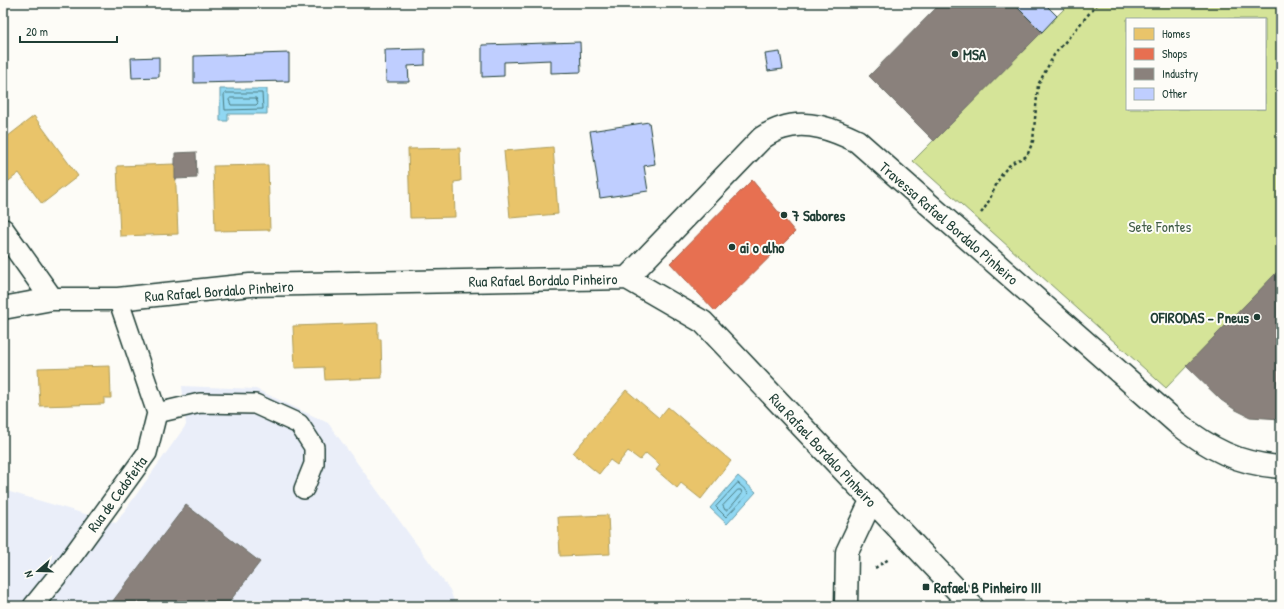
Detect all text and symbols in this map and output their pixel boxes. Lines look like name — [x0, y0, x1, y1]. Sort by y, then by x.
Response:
scale bar — [20, 18, 117, 44]
legend — [1126, 18, 1266, 110]
text: 20 m — [26, 23, 48, 40]
text: Homes — [1162, 25, 1190, 42]
place label: MSA — [963, 44, 987, 65]
text: Shops — [1162, 45, 1188, 62]
marker: MSA — [950, 49, 960, 59]
text: Industry — [1162, 65, 1198, 82]
text: Other — [1162, 85, 1188, 102]
street label: Travessa Rafael Bordalo Pinheiro — [875, 157, 1023, 289]
place label: 7 Sabores — [791, 205, 846, 226]
marker: 7 Sabores — [779, 210, 789, 220]
park label: Sete Fontes — [1129, 216, 1192, 237]
place label: ai o alho — [740, 237, 784, 258]
marker: ai o alho — [727, 242, 737, 252]
street label: Rua Rafael Bordalo Pinheiro — [468, 268, 618, 292]
street label: Rua Rafael Bordalo Pinheiro — [144, 275, 294, 307]
place label: OFIRODAS - Pneus — [1150, 307, 1249, 328]
marker: OFIRODAS - Pneus — [1252, 312, 1262, 322]
street label: Rua Rafael Bordalo Pinheiro — [765, 388, 881, 512]
street label: Rua de Cedofeita — [82, 452, 152, 536]
north arrow — [18, 551, 58, 591]
text: N — [21, 569, 36, 580]
place label: Rafael B Pinheiro III — [934, 577, 1041, 598]
marker: Rafael B Pinheiro III — [921, 582, 931, 592]

